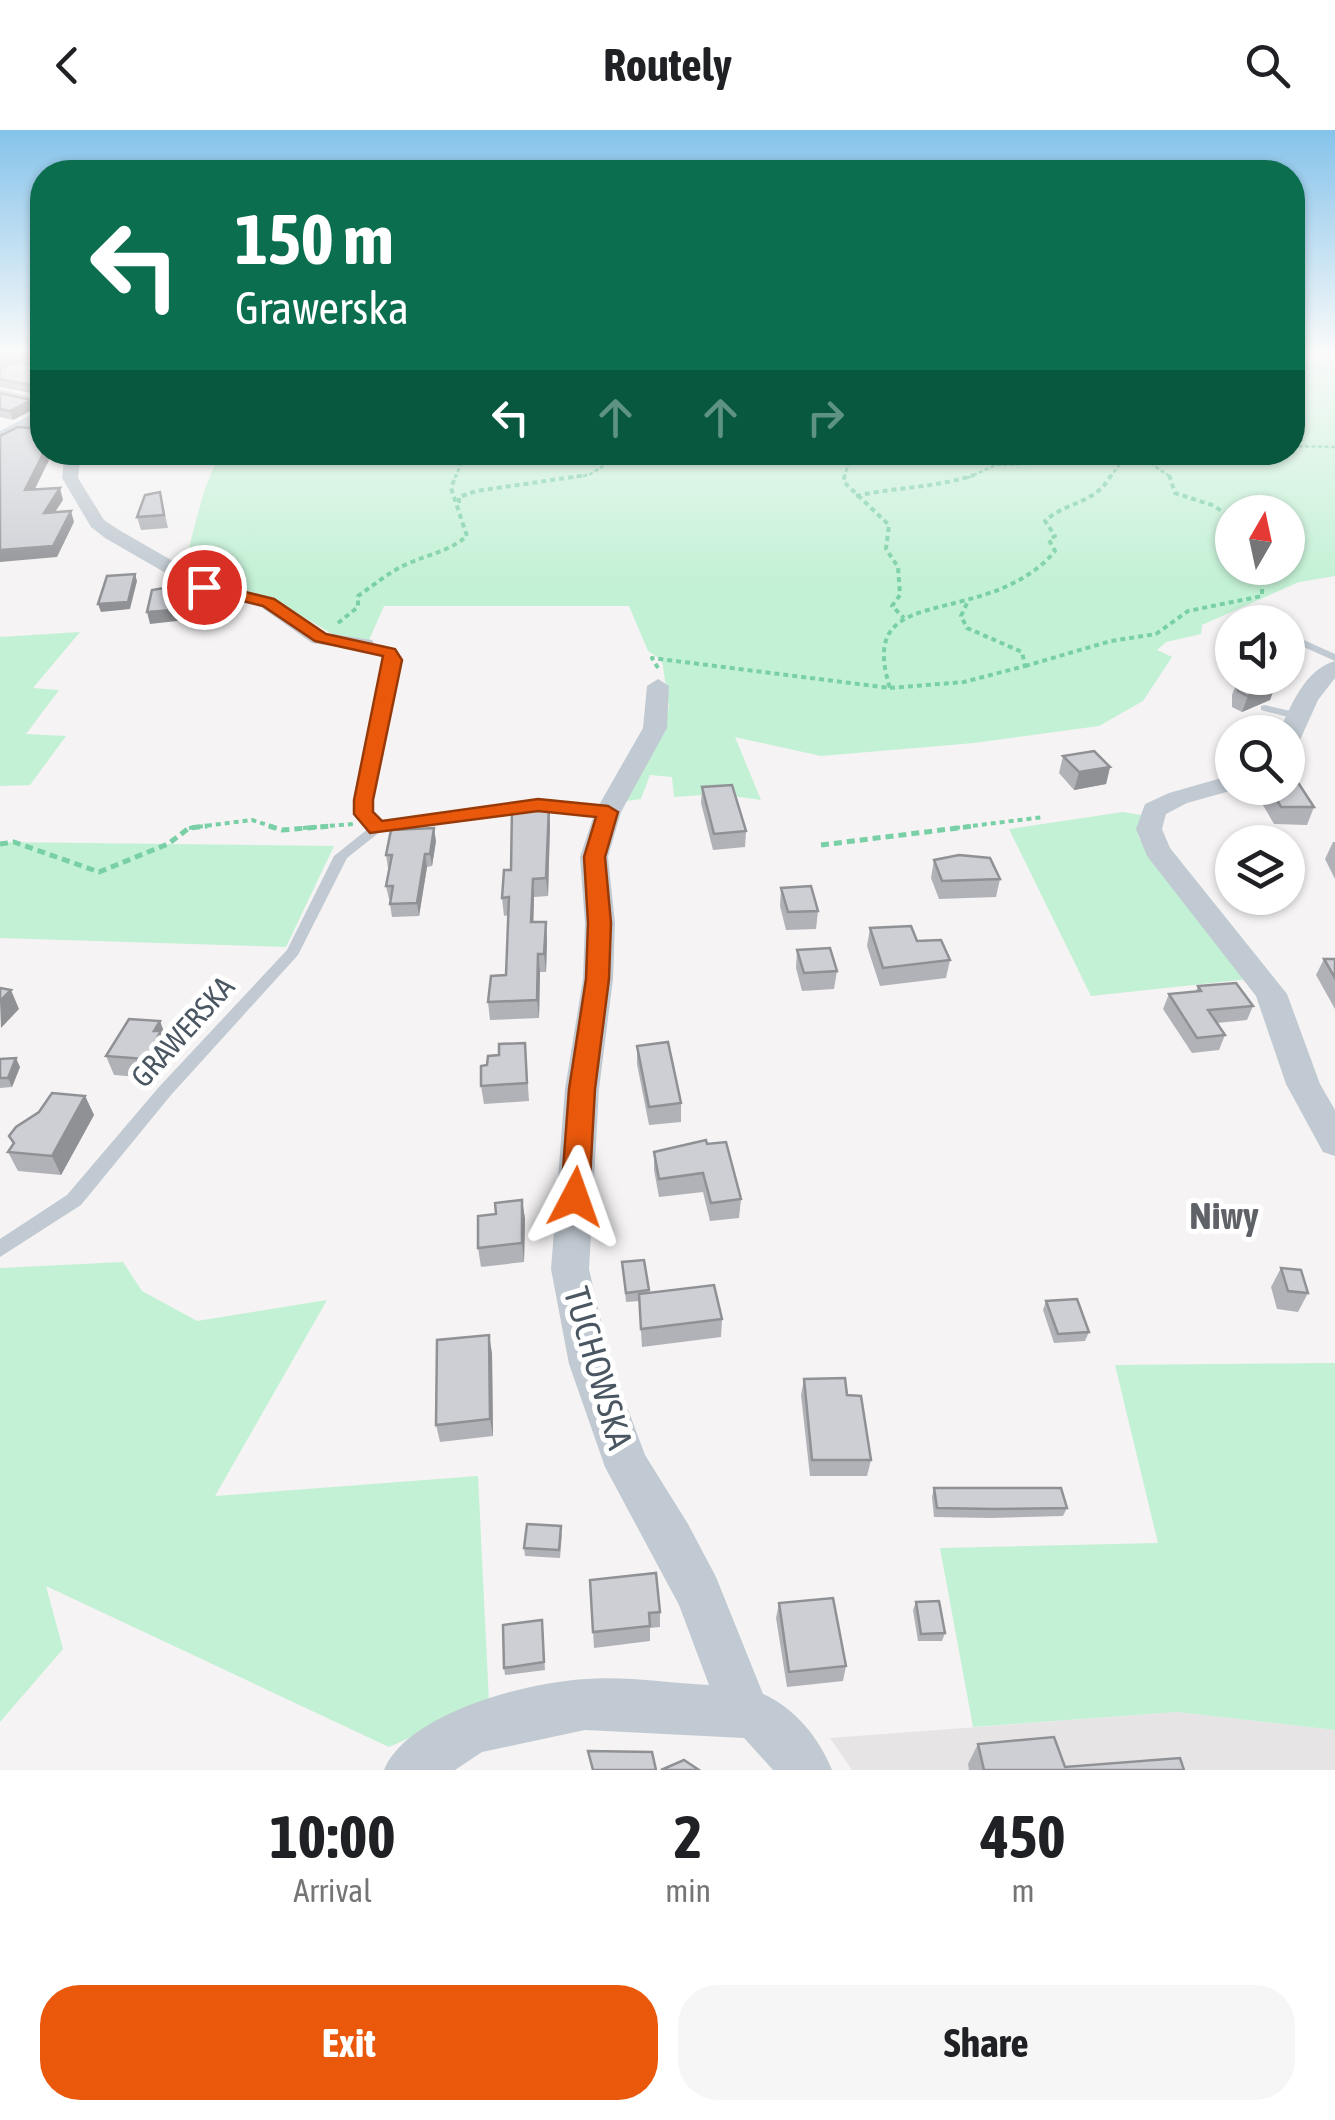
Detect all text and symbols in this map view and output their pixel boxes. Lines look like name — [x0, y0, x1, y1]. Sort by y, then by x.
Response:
icon: back — [40, 38, 95, 93]
icon: search — [1240, 38, 1295, 93]
text: Routely — [603, 39, 732, 91]
text: 150 m — [235, 199, 394, 279]
icon: left — [70, 200, 200, 330]
text: Grawerska — [235, 282, 409, 334]
icon: left — [483, 390, 538, 445]
icon: ahead — [588, 390, 643, 445]
icon: ahead — [693, 390, 748, 445]
icon: right — [798, 390, 853, 445]
north arrow — [1215, 495, 1305, 585]
map controls — [1215, 495, 1305, 915]
pin — [162, 545, 247, 630]
icon: arrive — [177, 560, 232, 615]
button: sound — [1215, 605, 1305, 695]
button: search — [1215, 715, 1305, 805]
button: layers — [1215, 825, 1305, 915]
street label: GRAWERSKA — [124, 969, 241, 1093]
position arrow — [523, 1145, 627, 1249]
district label: Niwy — [1189, 1194, 1259, 1237]
street label: TUCHOWSKA — [557, 1282, 641, 1454]
text: 10:00 — [270, 1802, 396, 1871]
text: 2 — [674, 1802, 702, 1871]
text: 450 — [981, 1802, 1065, 1871]
text: Arrival — [294, 1872, 372, 1909]
text: min — [665, 1872, 711, 1909]
text: m — [1012, 1872, 1035, 1909]
button: Exit — [40, 1985, 658, 2100]
button: Share — [678, 1985, 1295, 2100]

